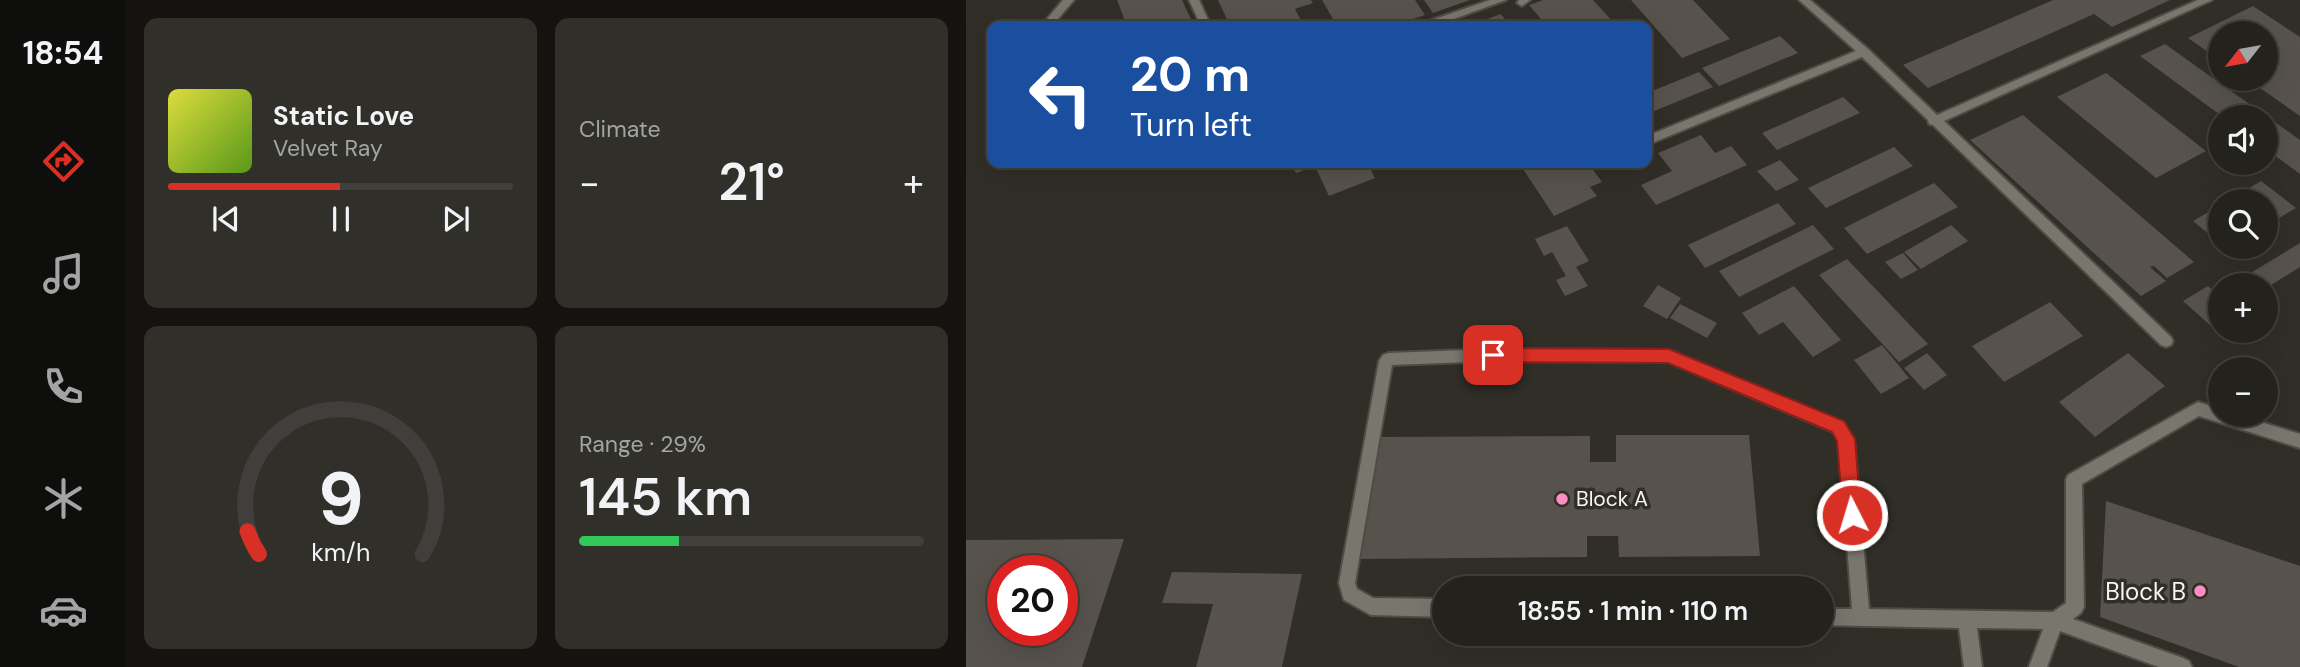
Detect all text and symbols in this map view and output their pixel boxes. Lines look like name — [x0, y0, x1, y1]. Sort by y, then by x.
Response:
north arrow — [2208, 21, 2278, 91]
map controls — [2208, 21, 2278, 427]
text: 18:54 — [23, 32, 103, 74]
text: 20 m — [1130, 42, 1250, 106]
icon: left — [1015, 49, 1106, 140]
text: Static Love — [273, 99, 414, 133]
text: Turn left — [1130, 104, 1252, 146]
button: sound — [2208, 105, 2278, 175]
text: Climate — [579, 114, 661, 144]
text: Velvet Ray — [273, 133, 383, 163]
icon: directions — [39, 137, 88, 186]
text: 21° — [718, 148, 785, 216]
text: − — [579, 158, 600, 208]
text: + — [903, 158, 924, 208]
button: search — [2208, 189, 2278, 259]
icon: previous — [207, 200, 245, 238]
icon: pause — [322, 200, 360, 238]
icon: next — [437, 200, 475, 238]
icon: music — [39, 249, 88, 298]
button: + — [2208, 273, 2278, 343]
pin — [1463, 325, 1523, 385]
icon: arrive — [1474, 336, 1512, 374]
button: − — [2208, 357, 2278, 427]
icon: phone — [39, 362, 88, 411]
text: Range · 29% — [579, 429, 706, 459]
text: 9 — [317, 452, 364, 547]
text: 145 km — [579, 463, 752, 531]
icon: climate — [39, 474, 88, 523]
position arrow — [1815, 478, 1889, 552]
place label: Block A — [1576, 485, 1648, 513]
marker: Block A — [1554, 491, 1570, 507]
text: km/h — [311, 535, 370, 568]
speed limit sign: 20 — [987, 555, 1078, 646]
place label: Block B — [2105, 576, 2186, 607]
marker: Block B — [2192, 583, 2208, 599]
icon: car — [39, 586, 88, 635]
text: 18:55 · 1 min · 110 m — [1518, 594, 1748, 628]

